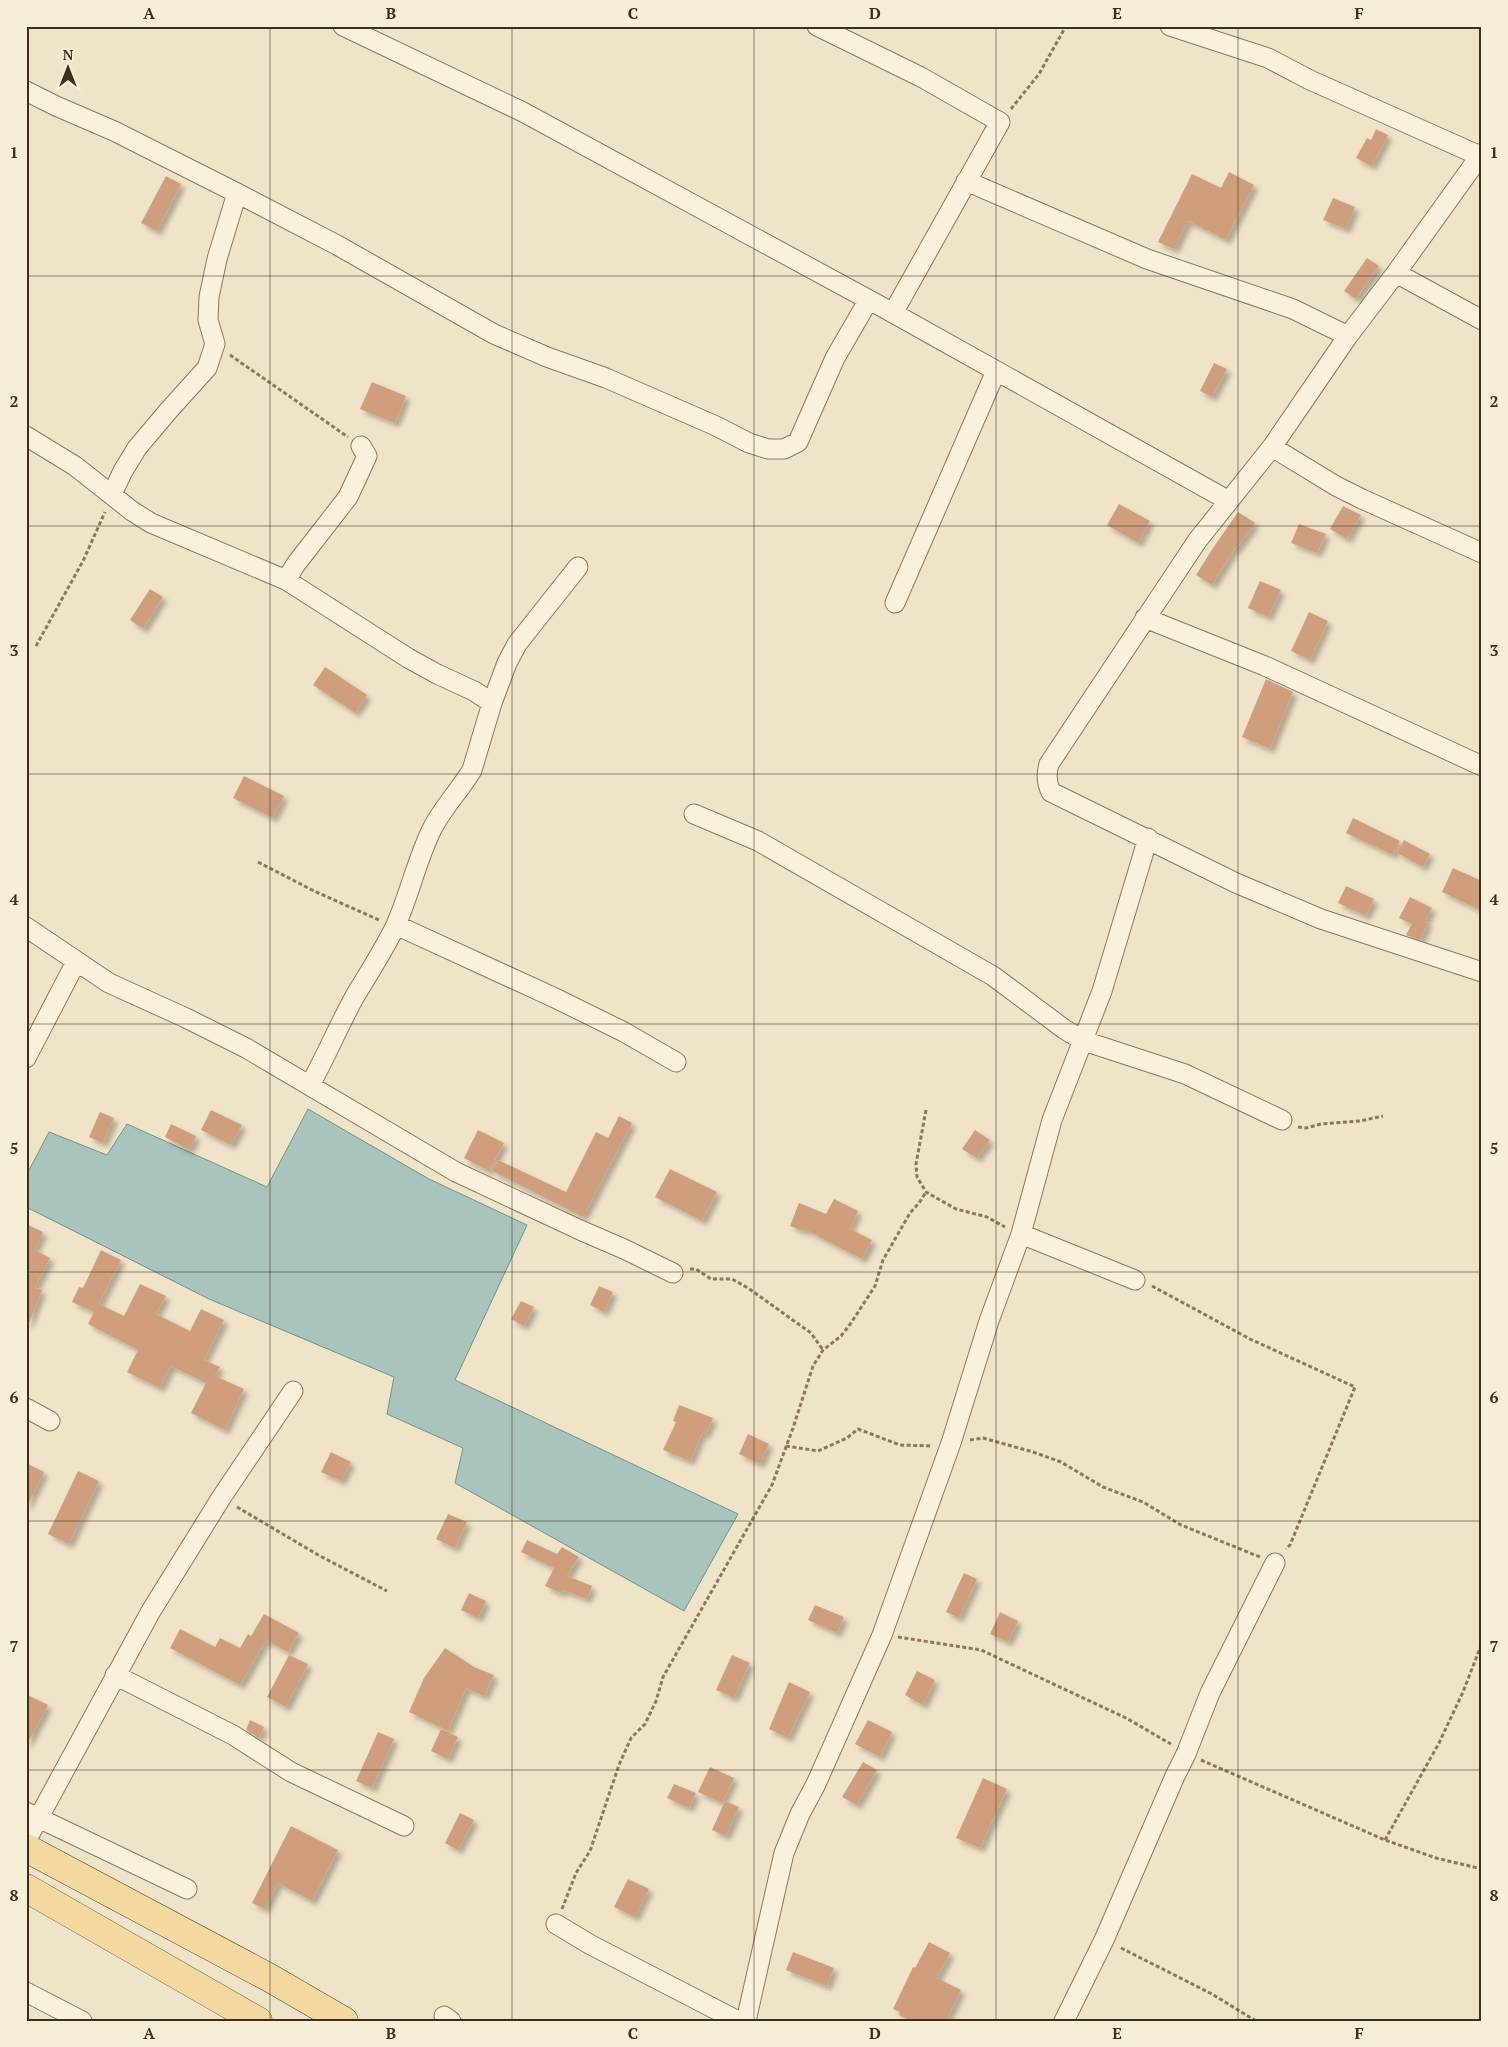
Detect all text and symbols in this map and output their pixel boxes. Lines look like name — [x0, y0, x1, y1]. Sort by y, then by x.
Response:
text: A — [143, 2, 155, 24]
text: B — [386, 2, 396, 24]
text: C — [628, 2, 638, 24]
text: D — [869, 2, 881, 24]
text: E — [1112, 2, 1122, 24]
text: F — [1354, 2, 1364, 24]
north arrow — [42, 42, 92, 92]
text: N — [63, 45, 74, 64]
text: 1 — [9, 141, 19, 163]
text: 1 — [1489, 141, 1499, 163]
text: 2 — [9, 390, 19, 412]
text: 2 — [1489, 390, 1499, 412]
text: 3 — [9, 639, 19, 661]
text: 3 — [1489, 639, 1499, 661]
text: 4 — [9, 888, 19, 910]
text: 4 — [1489, 888, 1499, 910]
text: 5 — [9, 1137, 19, 1159]
text: 5 — [1489, 1137, 1499, 1159]
text: 6 — [9, 1386, 19, 1408]
text: 6 — [1489, 1386, 1499, 1408]
text: 7 — [9, 1635, 19, 1657]
text: 7 — [1489, 1635, 1499, 1657]
text: 8 — [9, 1884, 19, 1906]
text: 8 — [1489, 1884, 1499, 1906]
text: A — [143, 2022, 155, 2044]
text: B — [386, 2022, 396, 2044]
text: C — [628, 2022, 638, 2044]
text: D — [869, 2022, 881, 2044]
text: E — [1112, 2022, 1122, 2044]
text: F — [1354, 2022, 1364, 2044]

